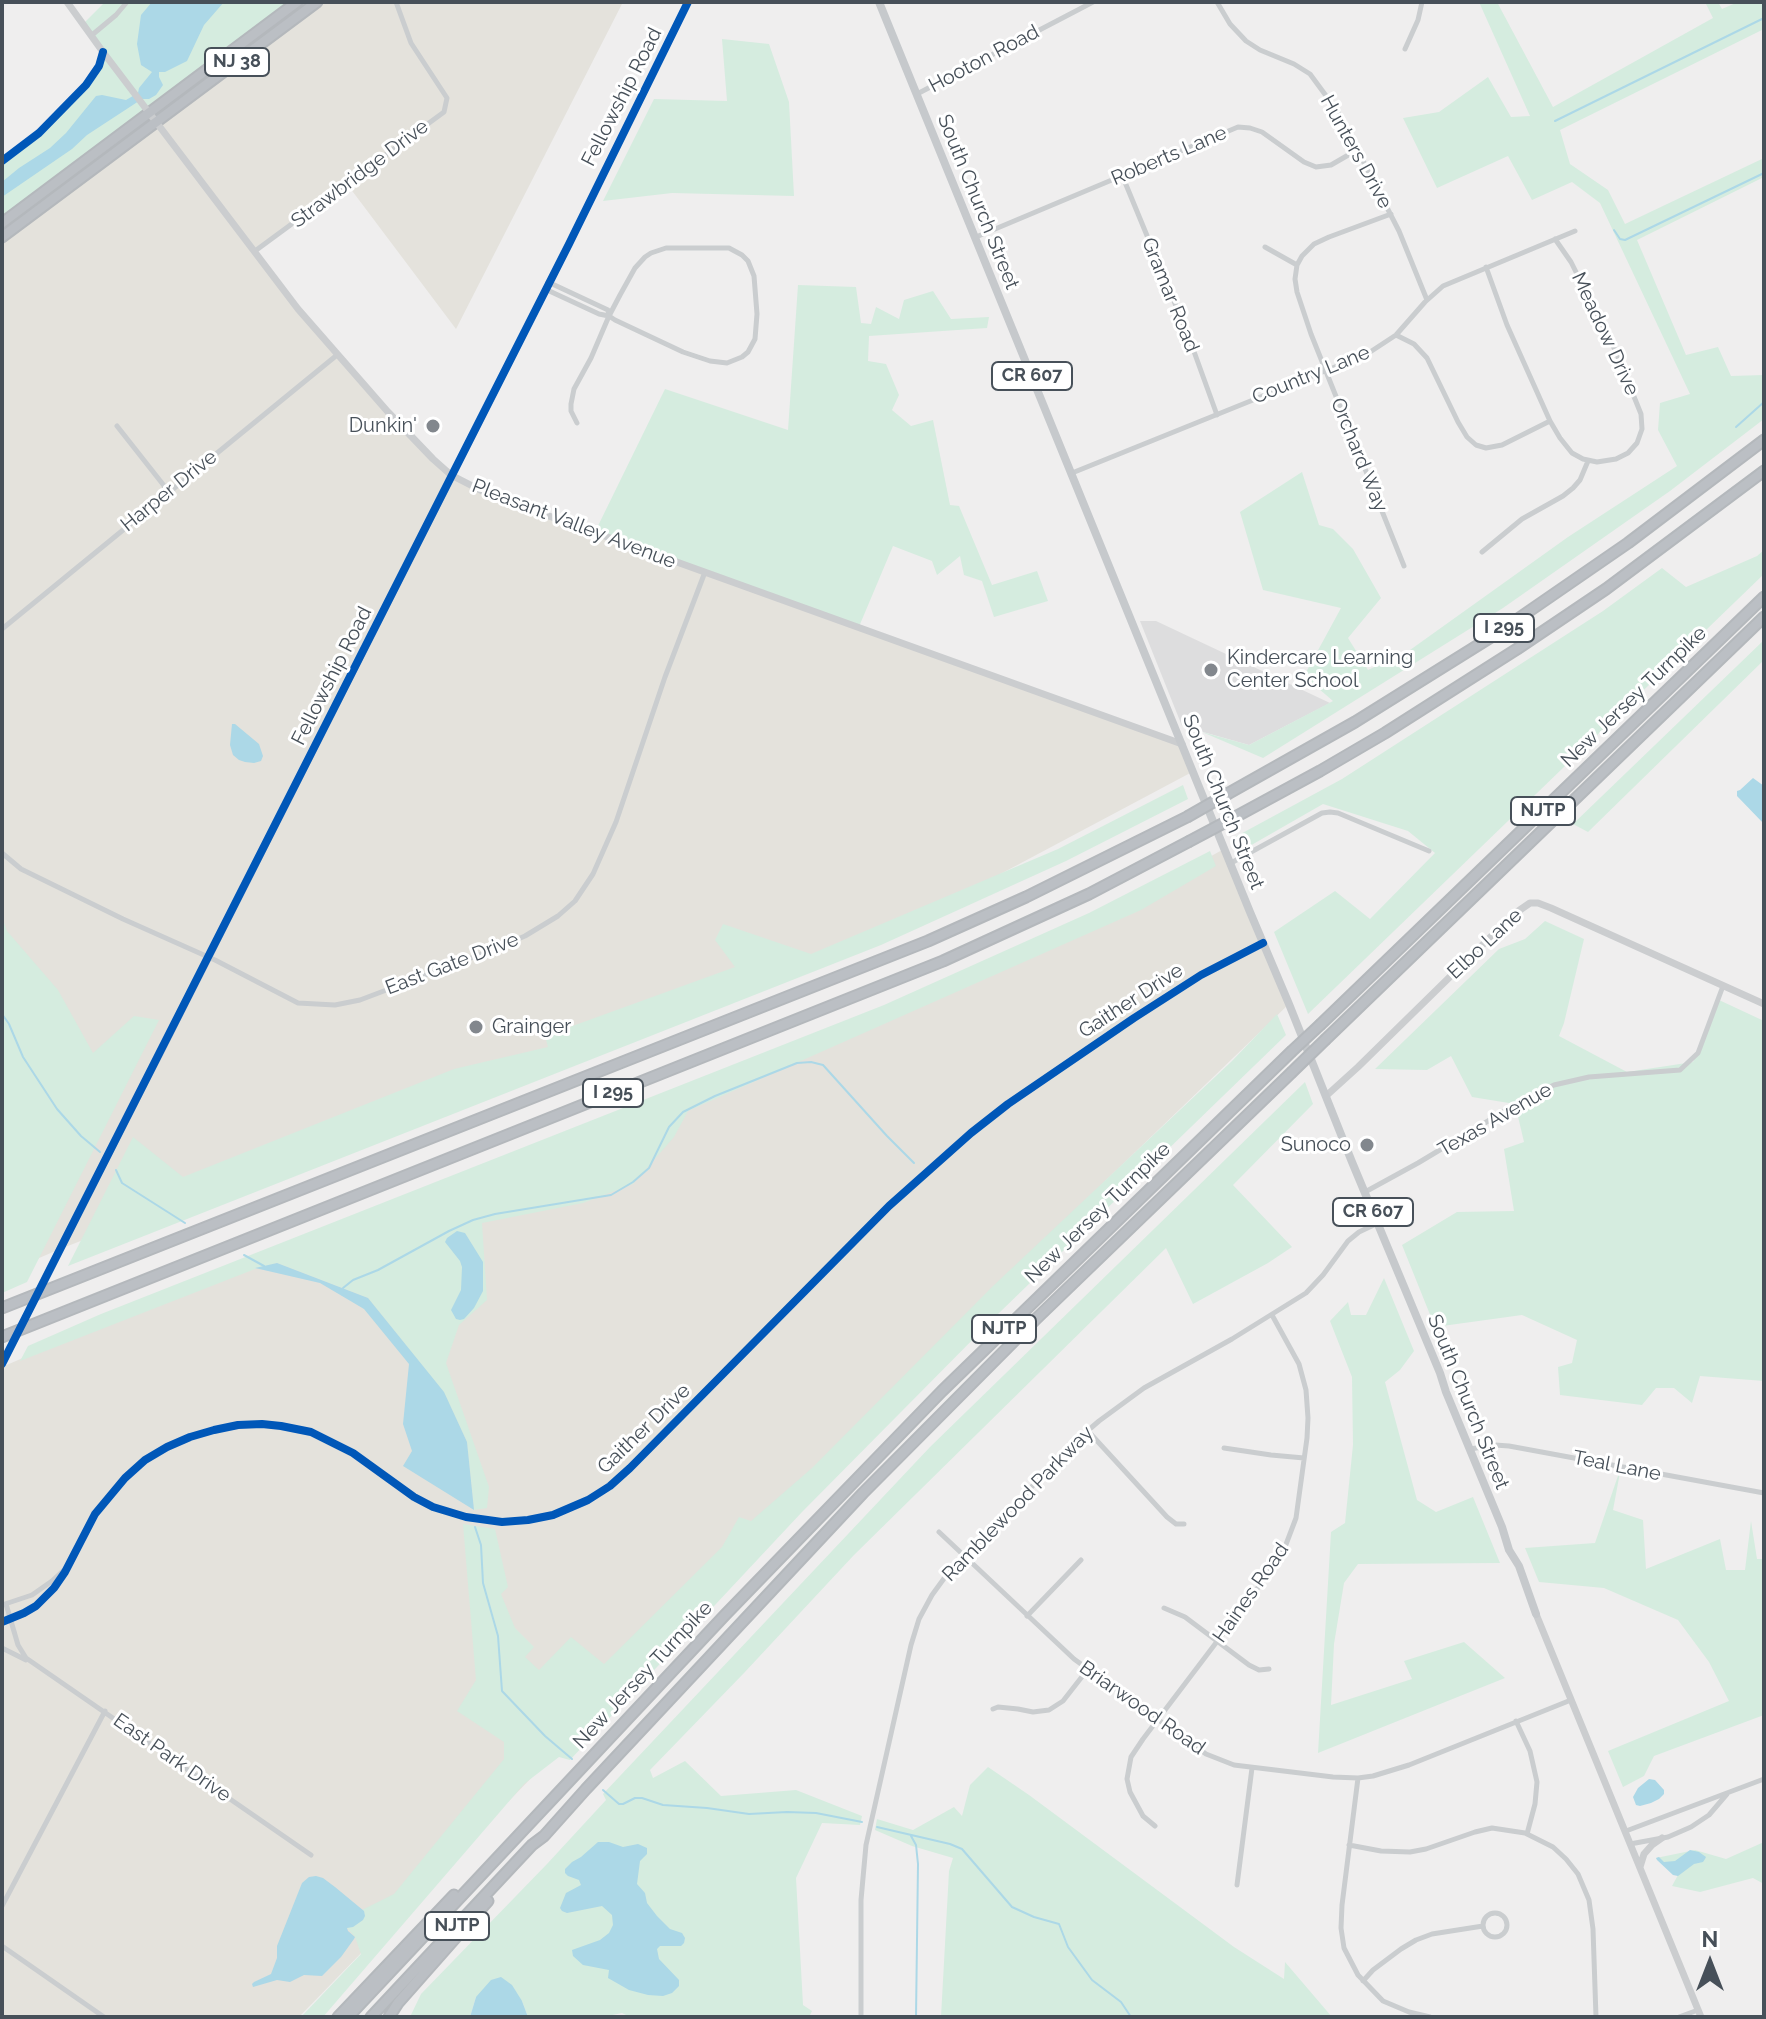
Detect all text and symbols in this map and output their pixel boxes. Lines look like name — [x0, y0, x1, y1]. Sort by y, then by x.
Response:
street label: Hooton Road — [925, 20, 1043, 98]
street label: Fellowship Road — [577, 24, 667, 170]
road number: NJ 38 — [205, 48, 269, 76]
street label: Hunters Drive — [1315, 91, 1397, 213]
street label: South Church Street — [932, 111, 1024, 293]
street label: Strawbridge Drive — [287, 115, 433, 233]
street label: Roberts Lane — [1108, 121, 1230, 191]
street label: Gramar Road — [1136, 234, 1204, 356]
street label: Meadow Drive — [1566, 269, 1644, 399]
street label: Country Lane — [1249, 341, 1373, 409]
road number: CR 607 — [992, 362, 1072, 390]
street label: Orchard Way — [1325, 395, 1393, 515]
place label: Dunkin' — [349, 414, 417, 438]
marker: Dunkin' — [424, 417, 442, 435]
street label: Harper Drive — [116, 445, 222, 537]
street label: Pleasant Valley Avenue — [469, 474, 679, 574]
street label: Fellowship Road — [287, 603, 377, 749]
road number: I 295 — [1474, 614, 1534, 642]
street label: New Jersey Turnpike — [1556, 621, 1712, 773]
place label: Kindercare Learning Center School — [1227, 646, 1413, 693]
marker: Kindercare Learning Center School — [1202, 661, 1220, 679]
street label: South Church Street — [1177, 711, 1269, 893]
road number: NJTP — [1511, 797, 1575, 825]
street label: Elbo Lane — [1443, 904, 1527, 984]
street label: East Gate Drive — [382, 928, 522, 1000]
street label: Gaither Drive — [1074, 958, 1188, 1044]
place label: Grainger — [492, 1015, 571, 1039]
marker: Grainger — [467, 1018, 485, 1036]
street label: Texas Avenue — [1434, 1078, 1556, 1162]
road number: I 295 — [583, 1079, 643, 1107]
place label: Sunoco — [1281, 1133, 1351, 1157]
marker: Sunoco — [1358, 1136, 1376, 1154]
street label: New Jersey Turnpike — [1020, 1137, 1176, 1289]
road number: CR 607 — [1333, 1198, 1413, 1226]
street label: South Church Street — [1422, 1311, 1514, 1493]
road number: NJTP — [972, 1315, 1036, 1343]
street label: Gaither Drive — [593, 1379, 695, 1479]
street label: Ramblewood Parkway — [937, 1421, 1099, 1587]
street label: Teal Lane — [1571, 1446, 1663, 1486]
street label: Haines Road — [1208, 1539, 1294, 1647]
street label: New Jersey Turnpike — [568, 1596, 718, 1754]
street label: Briarwood Road — [1075, 1656, 1209, 1760]
street label: East Park Drive — [109, 1709, 235, 1807]
road number: NJTP — [425, 1912, 489, 1940]
north arrow — [1670, 1923, 1750, 2003]
text: N — [1702, 1926, 1718, 1952]

